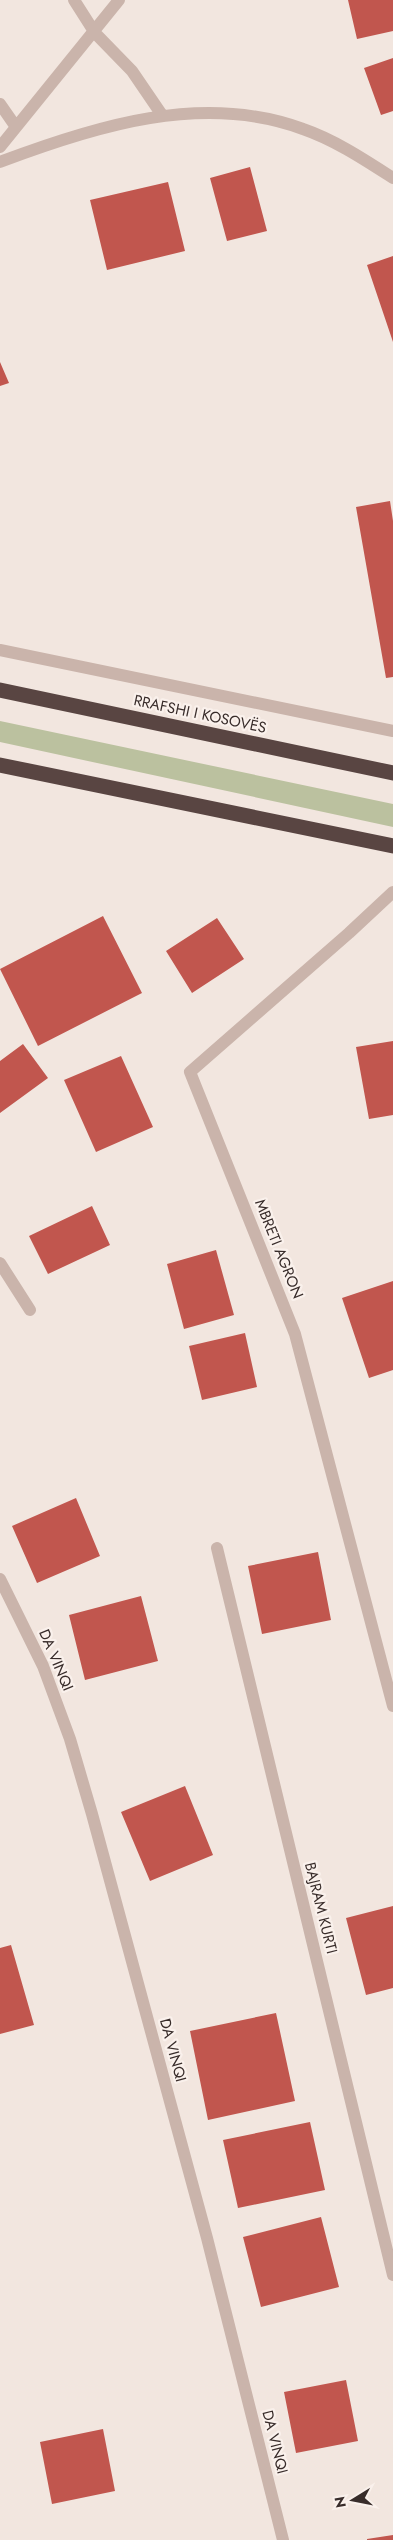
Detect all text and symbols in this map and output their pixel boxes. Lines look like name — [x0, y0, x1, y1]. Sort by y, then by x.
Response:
street label: RRAFSHI I KOSOVËS — [132, 689, 268, 739]
street label: MBRETI AGRON — [249, 1196, 309, 1302]
street label: DA VINQI — [33, 1626, 79, 1694]
street label: BAJRAM KURTI — [299, 1860, 343, 1956]
street label: DA VINQI — [154, 2016, 192, 2084]
street label: DA VINQI — [256, 2408, 294, 2476]
north arrow — [328, 2475, 378, 2525]
text: N — [329, 2495, 351, 2509]

